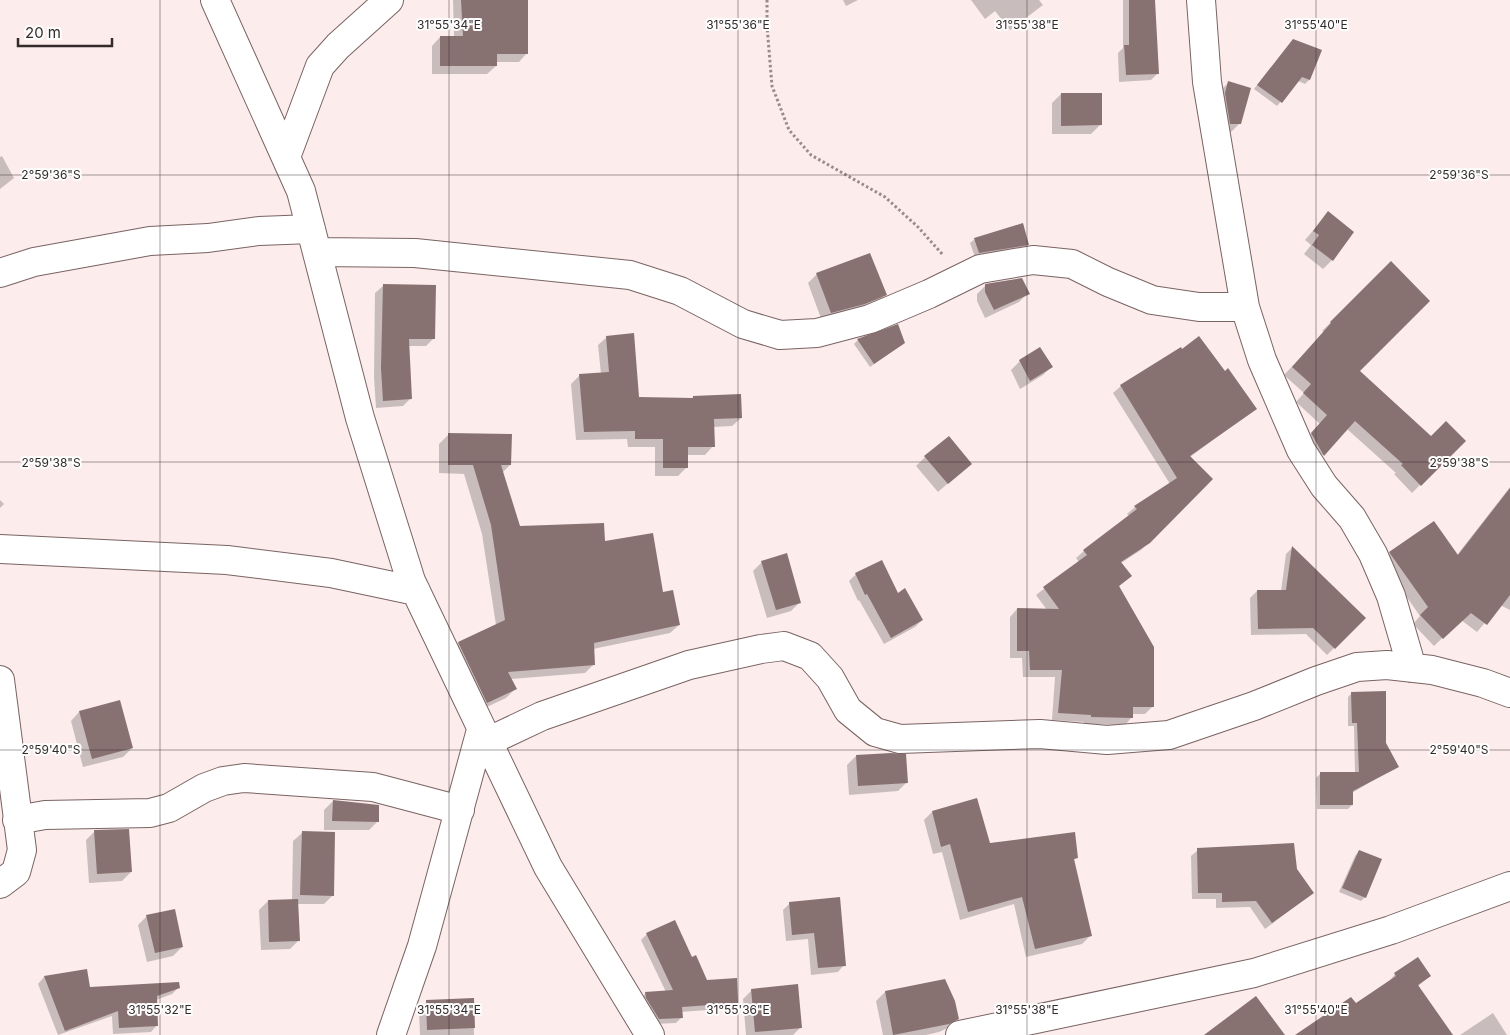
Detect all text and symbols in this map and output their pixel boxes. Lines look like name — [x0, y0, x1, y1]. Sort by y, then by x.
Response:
scale bar — [18, 15, 111, 47]
text: 31°55'34"E — [417, 17, 481, 32]
text: 31°55'36"E — [706, 17, 770, 32]
text: 31°55'38"E — [995, 17, 1059, 32]
text: 31°55'40"E — [1284, 17, 1348, 32]
text: 20 m — [25, 23, 61, 42]
text: 2°59'36"S — [21, 167, 81, 182]
text: 2°59'36"S — [1429, 167, 1489, 182]
text: 2°59'38"S — [21, 455, 81, 470]
text: 2°59'38"S — [1429, 455, 1489, 470]
text: 2°59'40"S — [22, 742, 81, 757]
text: 2°59'40"S — [1430, 742, 1489, 757]
text: 31°55'32"E — [128, 1002, 192, 1017]
text: 31°55'34"E — [417, 1002, 481, 1017]
text: 31°55'36"E — [706, 1002, 770, 1017]
text: 31°55'38"E — [995, 1002, 1059, 1017]
text: 31°55'40"E — [1284, 1002, 1348, 1017]

